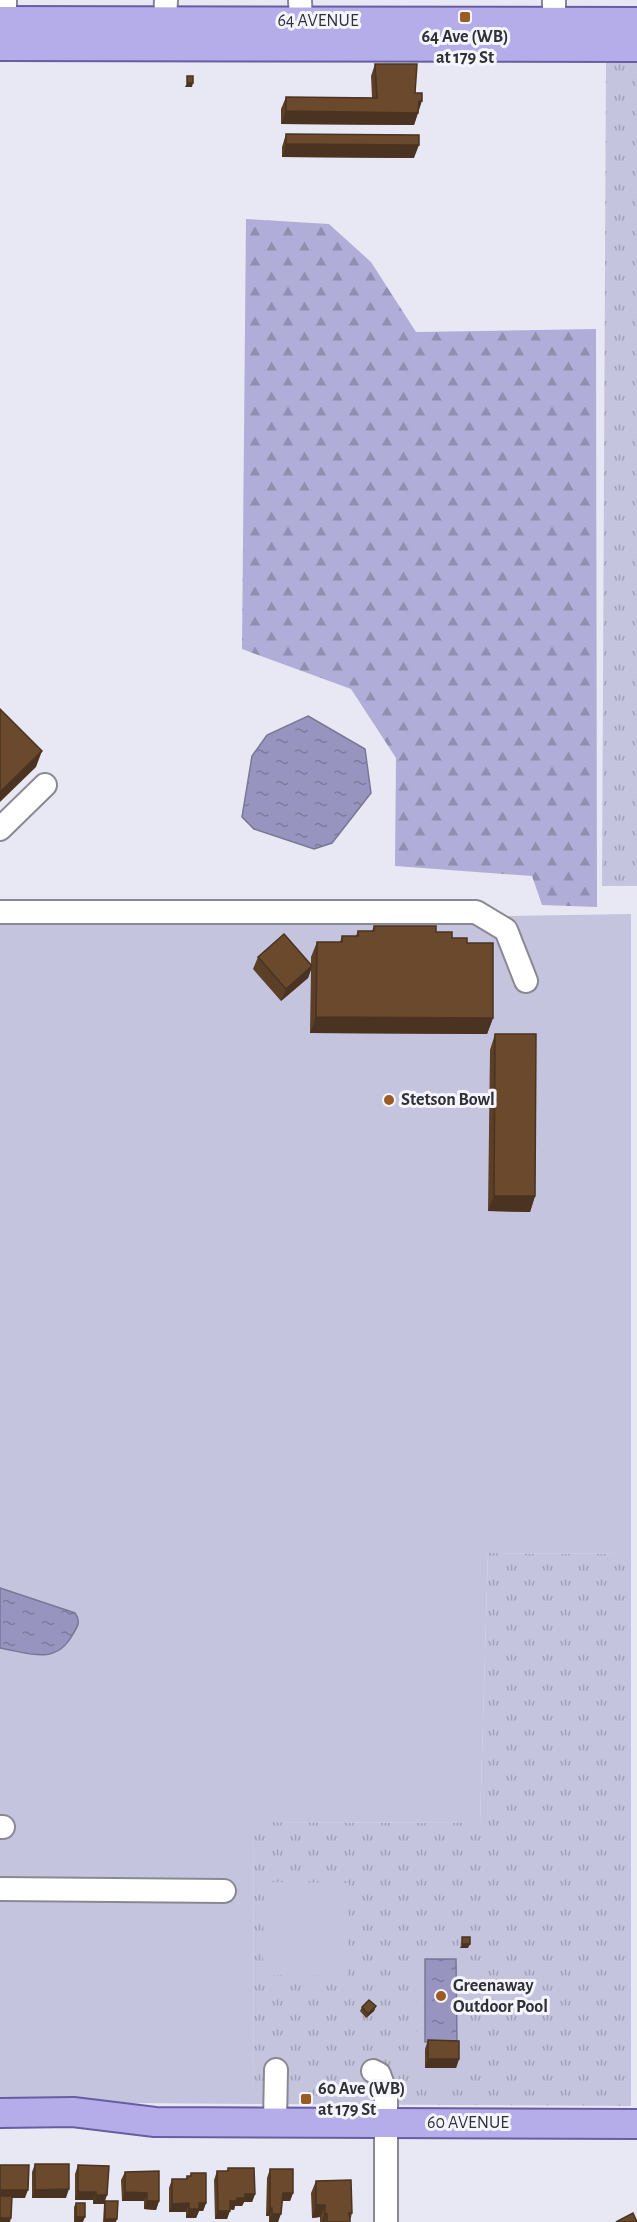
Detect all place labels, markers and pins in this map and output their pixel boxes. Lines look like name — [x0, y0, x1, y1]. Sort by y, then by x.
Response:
marker: 64 Ave (WB) at 179 St — [458, 10, 472, 24]
place label: 64 Ave (WB) at 179 St — [421, 28, 509, 67]
place label: Stetson Bowl — [401, 1091, 495, 1109]
marker: Stetson Bowl — [382, 1093, 396, 1107]
place label: Greenaway Outdoor Pool — [453, 1977, 548, 2016]
marker: Greenaway Outdoor Pool — [434, 1989, 448, 2003]
place label: 60 Ave (WB) at 179 St — [318, 2080, 405, 2119]
marker: 60 Ave (WB) at 179 St — [299, 2092, 313, 2106]

